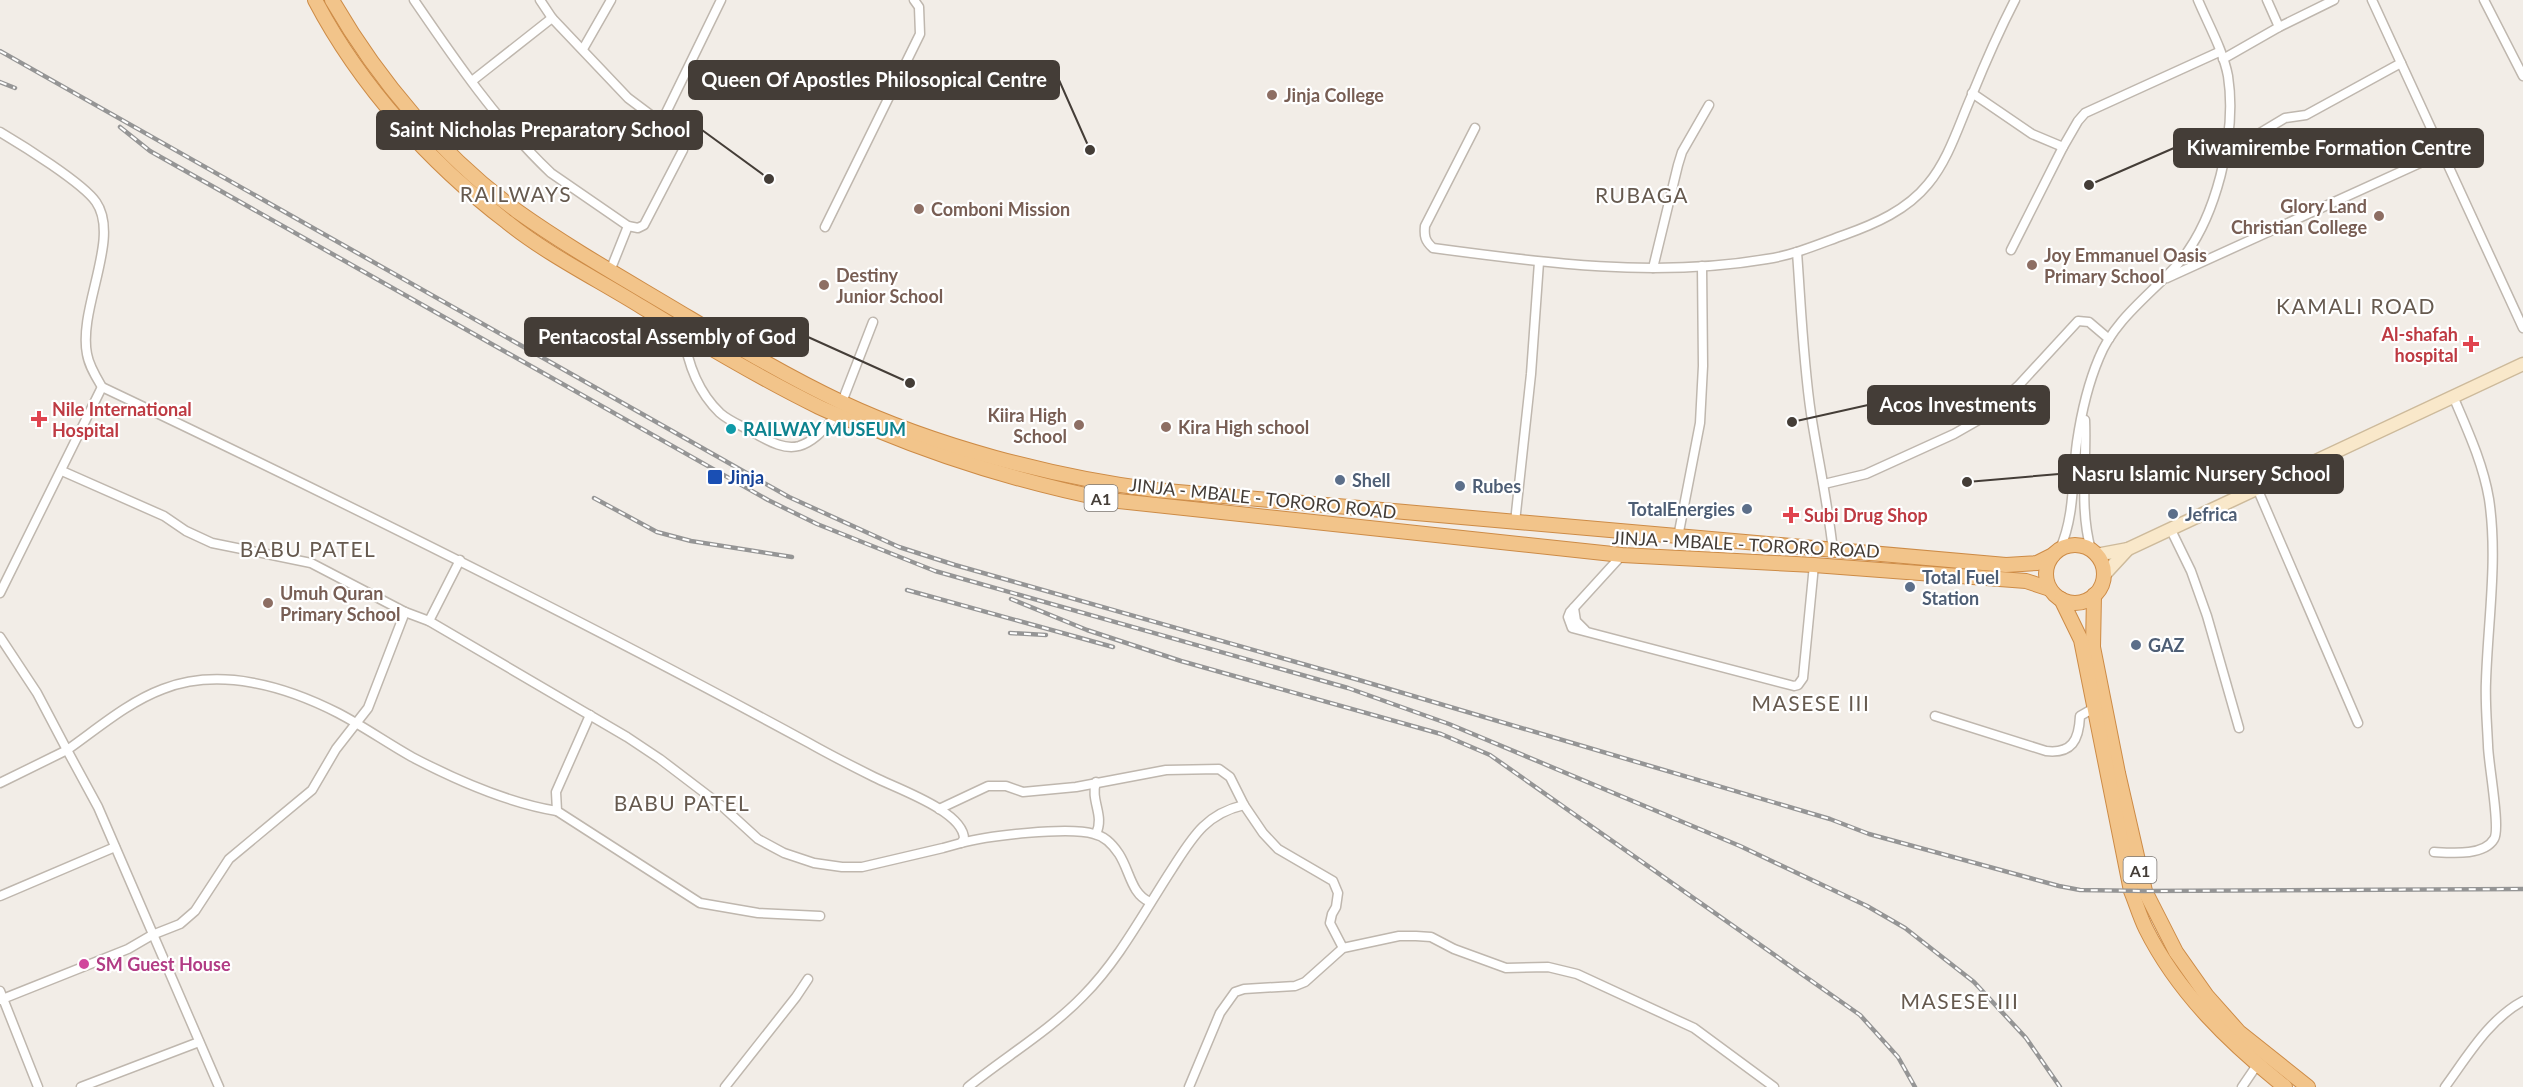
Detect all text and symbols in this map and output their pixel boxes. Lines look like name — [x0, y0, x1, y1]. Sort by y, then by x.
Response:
callout: Queen Of Apostles Philosopical Centre — [689, 61, 1059, 99]
text: Queen Of Apostles Philosopical Centre — [701, 67, 1047, 91]
place label: Jinja College — [1284, 84, 1384, 106]
marker: Jinja College — [1265, 88, 1279, 102]
callout: Saint Nicholas Preparatory School — [377, 111, 702, 149]
text: Saint Nicholas Preparatory School — [390, 117, 691, 141]
callout: Kiwamirembe Formation Centre — [2174, 129, 2483, 167]
text: Kiwamirembe Formation Centre — [2187, 135, 2472, 159]
district label: RAILWAYS — [460, 181, 572, 206]
district label: RUBAGA — [1595, 182, 1689, 207]
place label: Glory Land Christian College — [2231, 195, 2367, 238]
place label: Comboni Mission — [931, 198, 1070, 220]
marker: Comboni Mission — [912, 202, 926, 216]
marker: Glory Land Christian College — [2372, 209, 2386, 223]
place label: Joy Emmanuel Oasis Primary School — [2044, 244, 2207, 287]
marker: Joy Emmanuel Oasis Primary School — [2025, 258, 2039, 272]
place label: Destiny Junior School — [836, 264, 943, 307]
marker: Destiny Junior School — [817, 278, 831, 292]
district label: KAMALI ROAD — [2276, 293, 2436, 318]
callout: Pentacostal Assembly of God — [525, 318, 808, 356]
place label: Al-shafah hospital — [2381, 323, 2458, 366]
text: Pentacostal Assembly of God — [538, 324, 796, 348]
marker: Al-shafah hospital — [2462, 335, 2480, 353]
callout: Acos Investments — [1868, 386, 2049, 424]
text: Acos Investments — [1879, 392, 2037, 416]
place label: Nile International Hospital — [52, 398, 192, 441]
place label: Kiira High School — [987, 404, 1067, 447]
marker: Nile International Hospital — [30, 410, 48, 428]
place label: Kira High school — [1178, 416, 1309, 438]
place label: RAILWAY MUSEUM — [743, 418, 906, 440]
marker: Kiira High School — [1072, 418, 1086, 432]
marker: Kira High school — [1159, 420, 1173, 434]
marker: RAILWAY MUSEUM — [724, 422, 738, 436]
callout: Nasru Islamic Nursery School — [2059, 455, 2343, 493]
text: Nasru Islamic Nursery School — [2071, 461, 2331, 485]
place label: Jinja — [728, 466, 764, 488]
marker: Jinja — [706, 468, 724, 486]
place label: Shell — [1352, 469, 1390, 491]
street label: JINJA - MBALE - TORORO ROAD — [1129, 473, 1397, 523]
marker: Shell — [1333, 473, 1347, 487]
place label: Rubes — [1472, 475, 1521, 497]
marker: Rubes — [1453, 479, 1467, 493]
road number: A1 — [1084, 485, 1118, 511]
place label: TotalEnergies — [1628, 498, 1735, 520]
marker: TotalEnergies — [1740, 502, 1754, 516]
place label: Jefrica — [2185, 503, 2237, 525]
place label: Subi Drug Shop — [1804, 504, 1928, 526]
marker: Subi Drug Shop — [1782, 506, 1800, 524]
marker: Jefrica — [2166, 507, 2180, 521]
street label: JINJA - MBALE - TORORO ROAD — [1612, 526, 1880, 562]
district label: BABU PATEL — [240, 536, 376, 561]
place label: Total Fuel Station — [1922, 566, 1999, 609]
marker: Total Fuel Station — [1903, 580, 1917, 594]
place label: Umuh Quran Primary School — [280, 582, 400, 625]
marker: Umuh Quran Primary School — [261, 596, 275, 610]
place label: GAZ — [2148, 634, 2184, 656]
marker: GAZ — [2129, 638, 2143, 652]
district label: MASESE III — [1752, 690, 1870, 715]
district label: BABU PATEL — [614, 790, 750, 815]
road number: A1 — [2124, 857, 2156, 883]
place label: SM Guest House — [96, 953, 231, 975]
marker: SM Guest House — [77, 957, 91, 971]
district label: MASESE III — [1901, 988, 2019, 1013]

